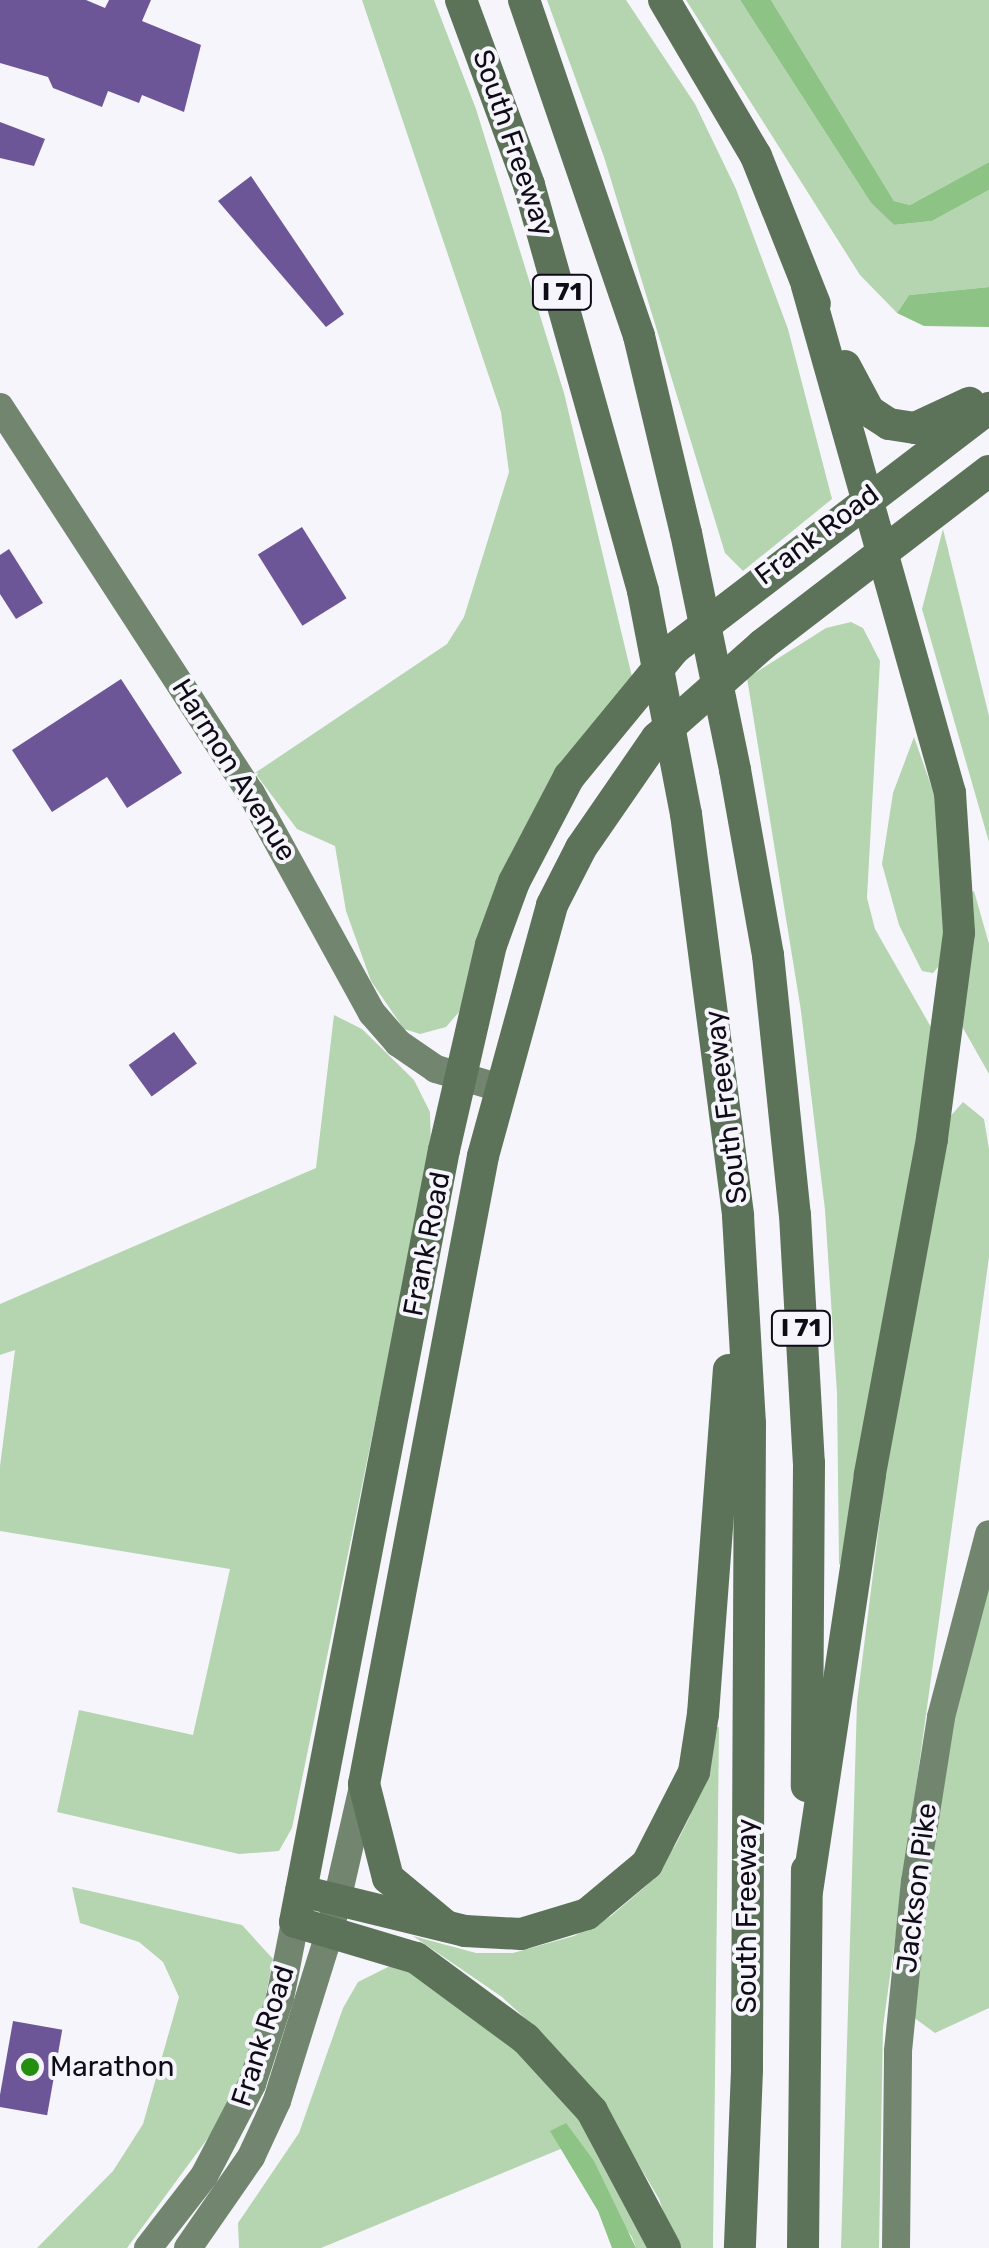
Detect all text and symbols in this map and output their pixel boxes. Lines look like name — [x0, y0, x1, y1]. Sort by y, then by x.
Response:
street label: South Freeway — [465, 45, 561, 241]
road number: I 71 — [530, 272, 594, 312]
street label: Frank Road — [748, 478, 886, 592]
street label: Harmon Avenue — [164, 672, 304, 868]
street label: South Freeway — [697, 1008, 755, 1206]
street label: Frank Road — [397, 1169, 457, 1319]
road number: I 71 — [768, 1308, 834, 1348]
street label: Jackson Pike — [890, 1801, 944, 1975]
street label: South Freeway — [730, 1818, 764, 2014]
street label: Frank Road — [224, 1961, 302, 2111]
place label: Marathon — [50, 2050, 174, 2084]
marker: Marathon — [19, 2056, 41, 2078]

